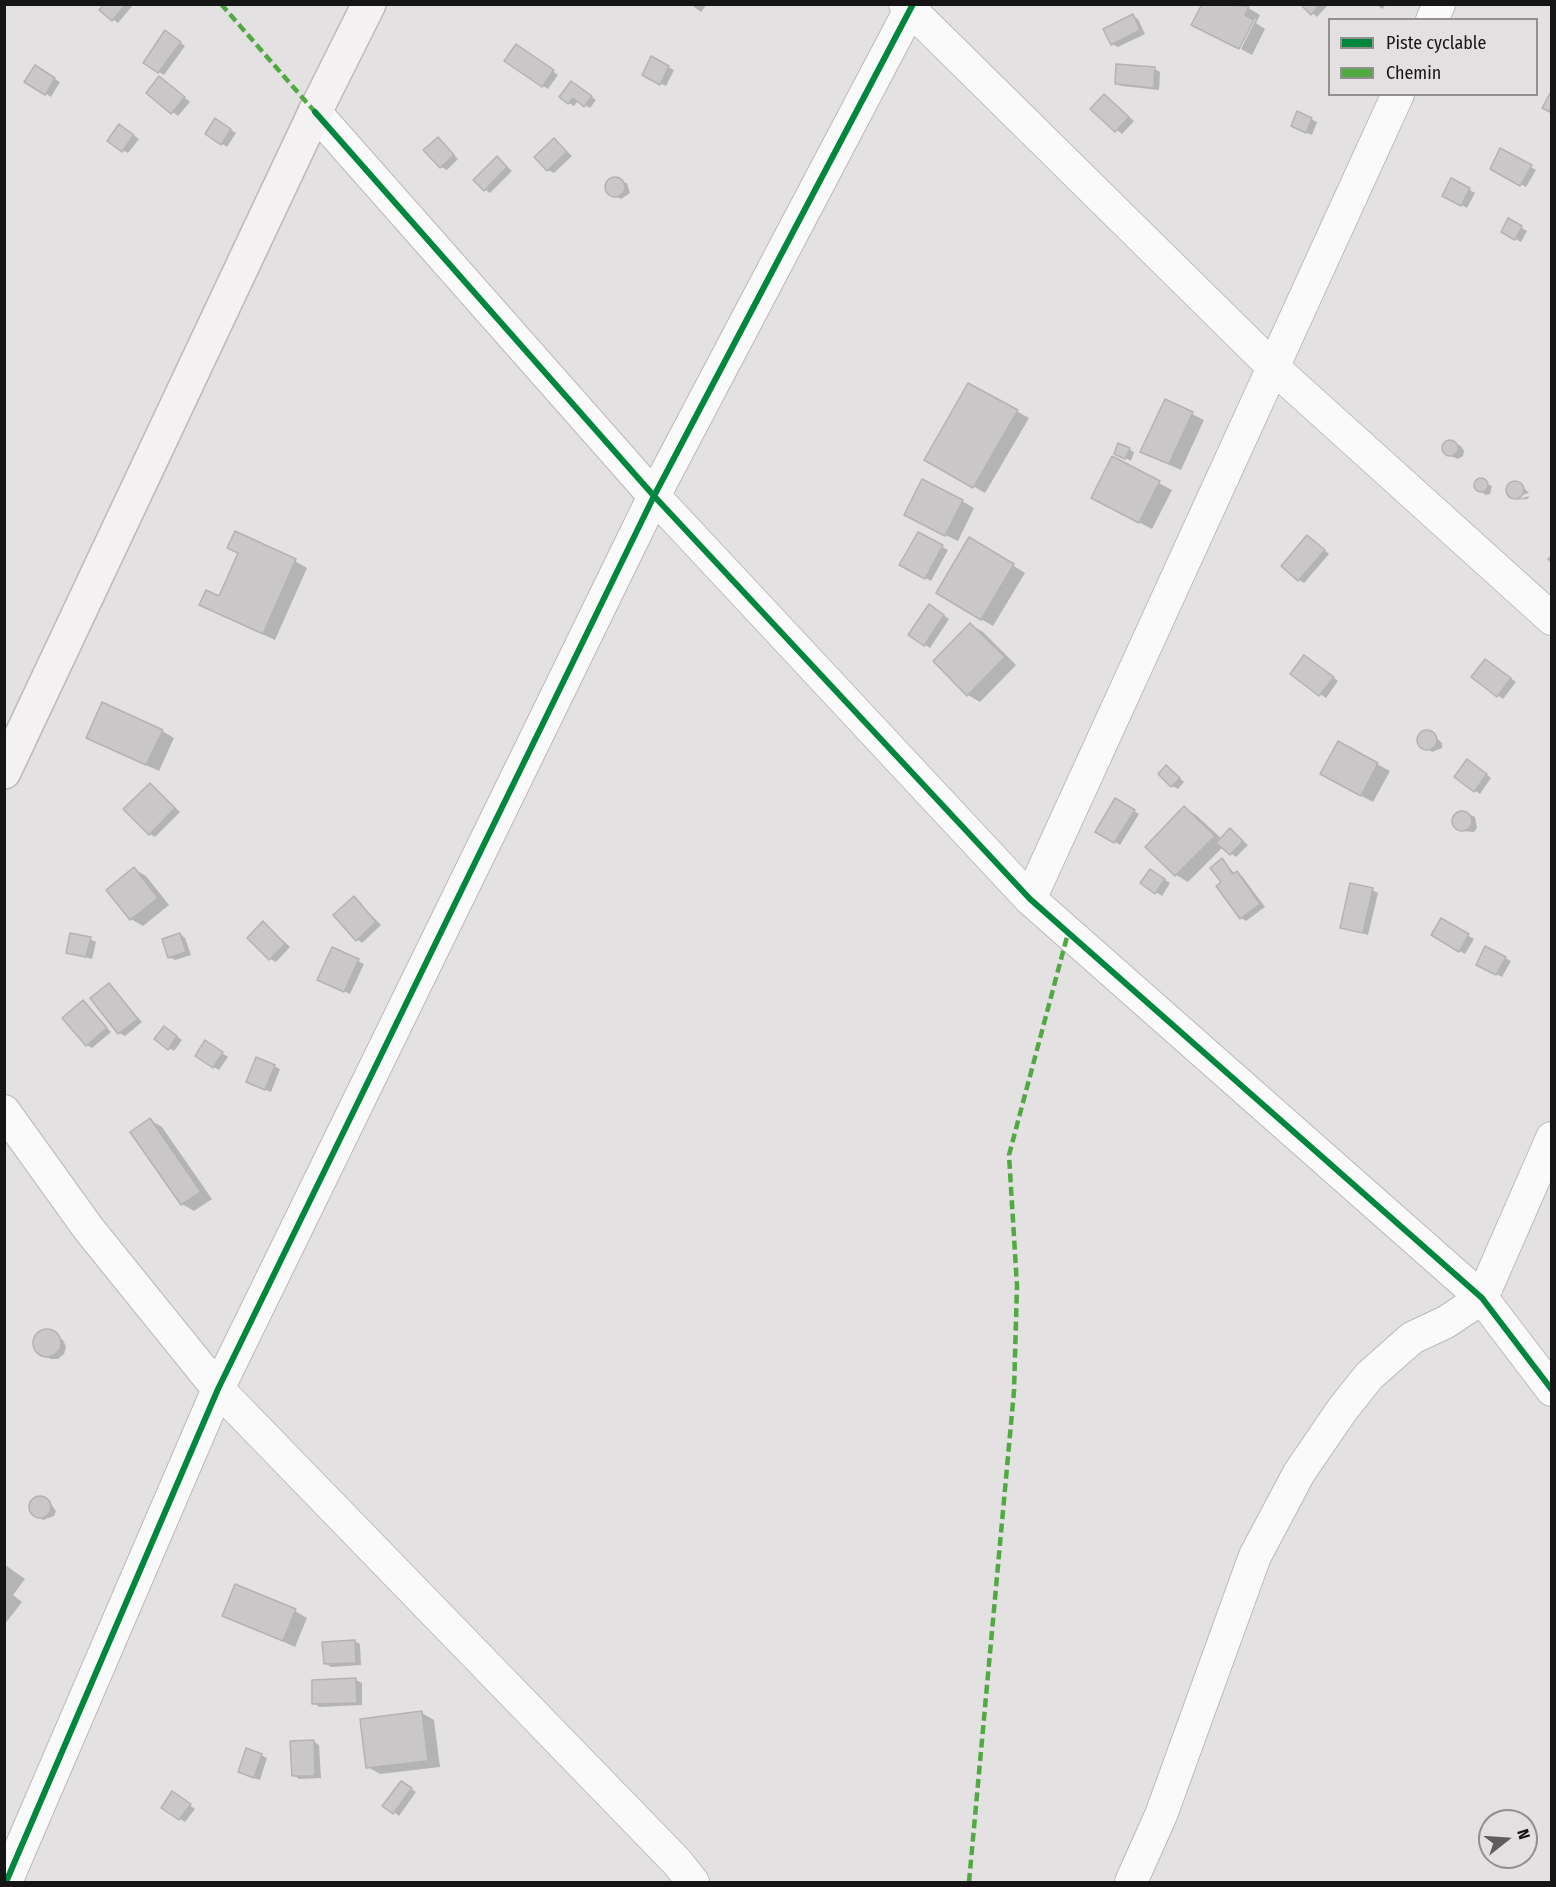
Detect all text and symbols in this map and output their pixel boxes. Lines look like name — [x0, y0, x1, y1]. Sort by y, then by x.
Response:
legend — [1328, 18, 1538, 96]
text: Piste cyclable — [1386, 32, 1486, 54]
text: Chemin — [1386, 62, 1441, 84]
north arrow — [1478, 1809, 1538, 1869]
text: N — [1513, 1827, 1534, 1842]

